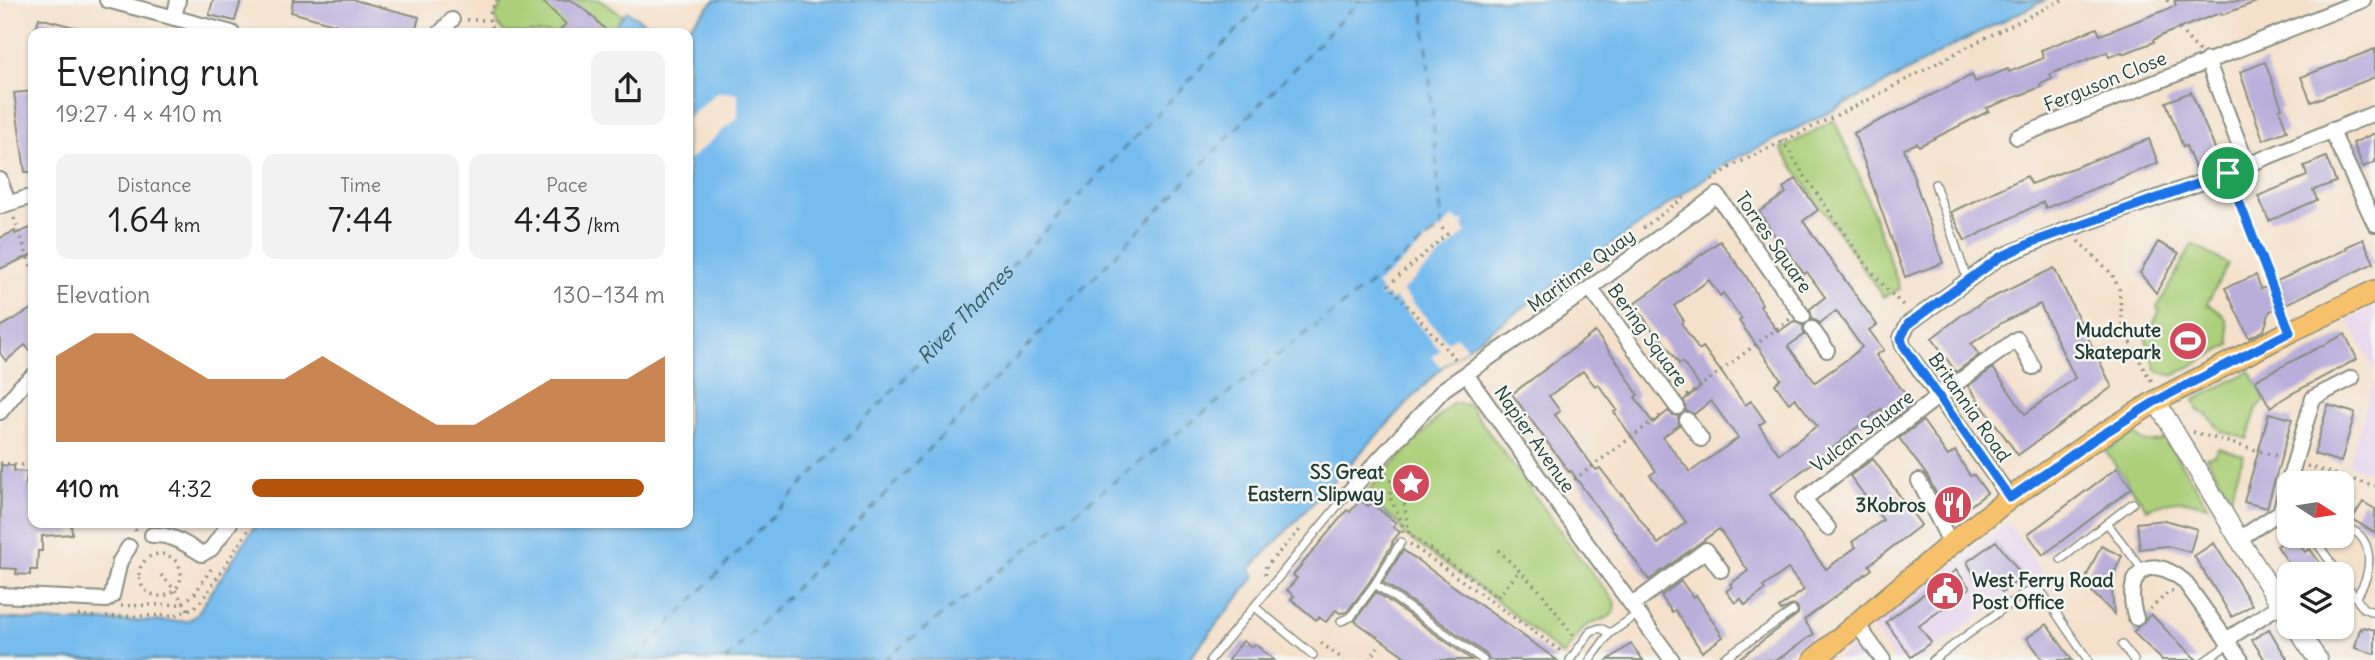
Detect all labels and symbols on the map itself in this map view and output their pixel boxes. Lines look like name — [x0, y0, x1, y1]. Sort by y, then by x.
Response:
street label: Ferguson Close — [2040, 45, 2170, 117]
pin — [2198, 143, 2258, 203]
street label: Torres Square — [1730, 187, 1818, 297]
street label: Maritime Quay — [1523, 223, 1639, 317]
water label: River Thames — [911, 258, 1020, 370]
street label: Bering Square — [1603, 279, 1693, 391]
place label: Mudchute Skatepark — [2074, 318, 2161, 364]
sports icon: Mudchute Skatepark — [2167, 320, 2209, 362]
street label: Britannia Road — [1923, 348, 2017, 466]
street label: Napier Avenue — [1489, 381, 1581, 497]
street label: Vulcan Square — [1806, 384, 1918, 478]
place label: SS Great Eastern Slipway — [1248, 460, 1385, 506]
place icon: SS Great Eastern Slipway — [1390, 462, 1432, 504]
north arrow — [2277, 471, 2354, 548]
restaurant icon: 3Kobros — [1932, 484, 1974, 526]
place label: 3Kobros — [1856, 493, 1926, 517]
place label: West Ferry Road Post Office — [1972, 568, 2114, 614]
public building icon: West Ferry Road Post Office — [1924, 570, 1966, 612]

